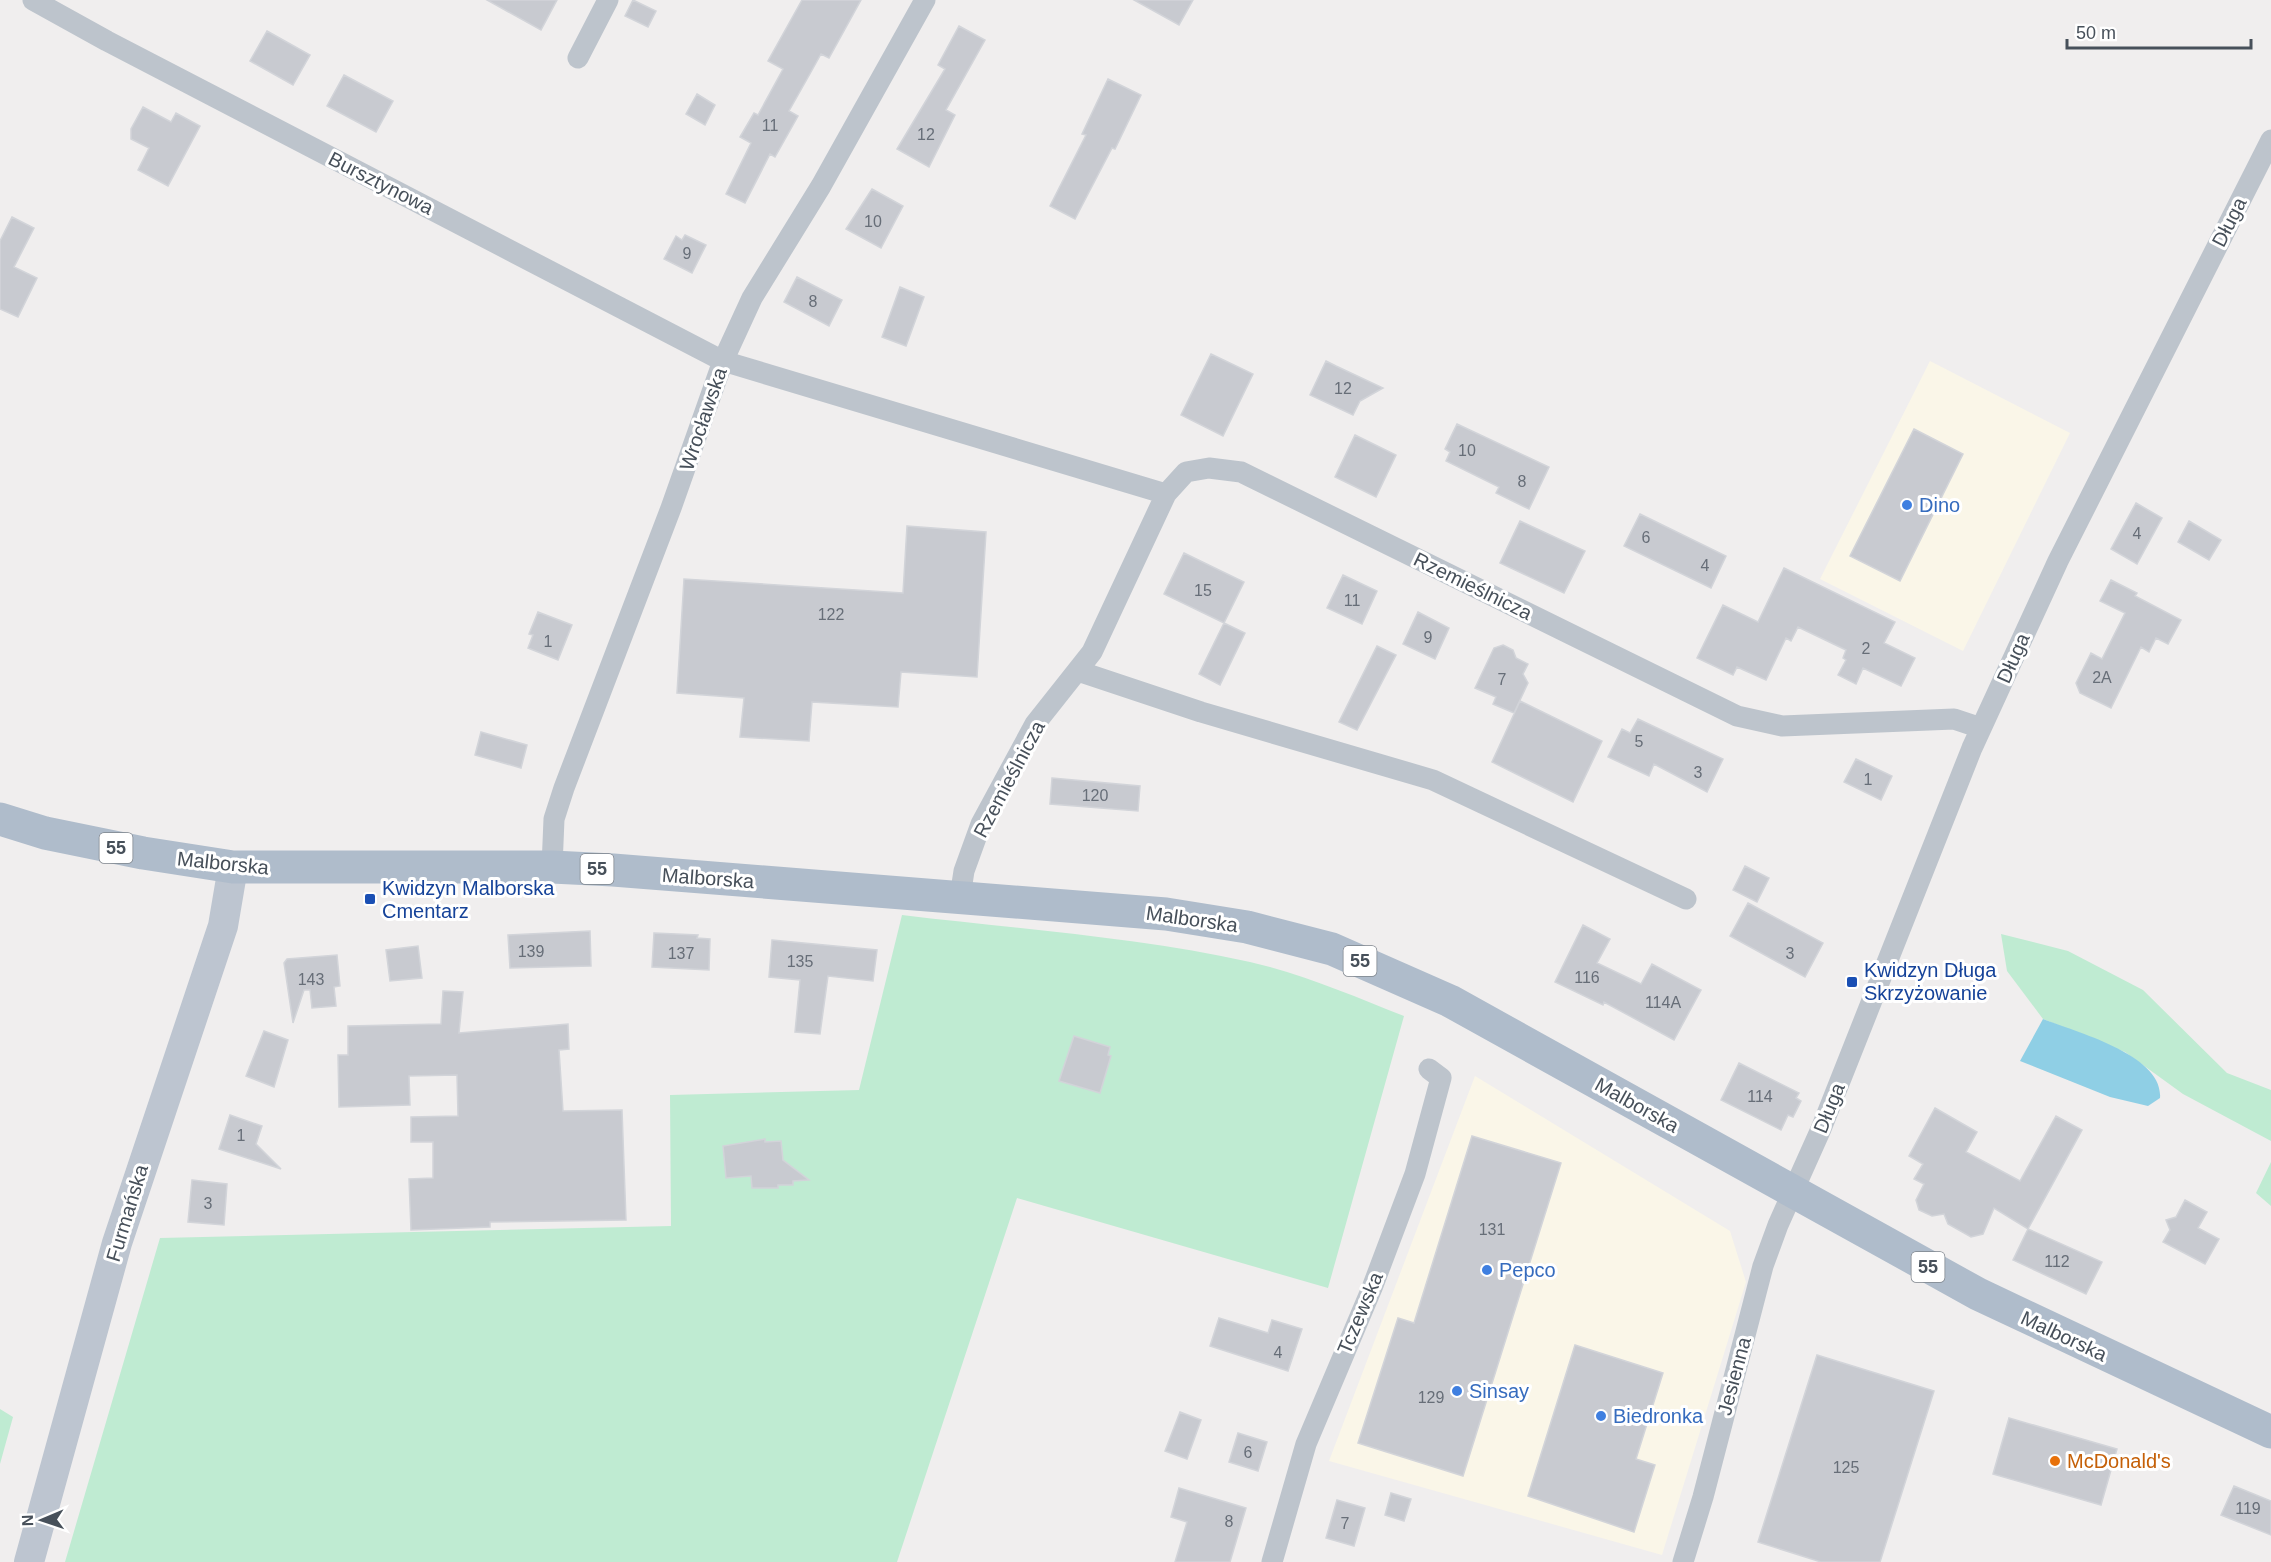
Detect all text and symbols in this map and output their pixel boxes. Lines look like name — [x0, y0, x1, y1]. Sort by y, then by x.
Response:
scale bar — [2067, 12, 2252, 50]
text: 50 m — [2076, 23, 2116, 43]
house number: 11 — [762, 117, 778, 134]
house number: 12 — [917, 126, 935, 143]
street label: Bursztynowa — [325, 147, 438, 219]
street label: Długa — [2207, 193, 2251, 250]
house number: 10 — [864, 213, 882, 230]
house number: 9 — [683, 245, 692, 262]
house number: 8 — [809, 293, 818, 310]
street label: Wrocławska — [675, 364, 731, 473]
house number: 12 — [1334, 380, 1352, 397]
house number: 10 — [1458, 442, 1476, 459]
house number: 8 — [1518, 473, 1527, 490]
place label: Dino — [1919, 494, 1960, 516]
marker: Dino — [1900, 498, 1914, 512]
house number: 4 — [2133, 525, 2142, 542]
house number: 6 — [1642, 529, 1651, 546]
street label: Rzemieślnicza — [1410, 548, 1537, 625]
house number: 4 — [1701, 557, 1710, 574]
house number: 15 — [1194, 582, 1212, 599]
house number: 11 — [1344, 592, 1360, 609]
house number: 122 — [818, 606, 844, 623]
house number: 9 — [1424, 629, 1433, 646]
street label: Długa — [1992, 629, 2034, 686]
house number: 1 — [544, 633, 553, 650]
house number: 2 — [1862, 640, 1871, 657]
house number: 2A — [2092, 669, 2112, 686]
house number: 7 — [1498, 671, 1507, 688]
street label: Rzemieślnicza — [969, 716, 1049, 841]
house number: 5 — [1635, 733, 1644, 750]
house number: 3 — [1694, 764, 1703, 781]
house number: 1 — [1864, 771, 1873, 788]
house number: 120 — [1082, 787, 1108, 804]
road number: 55 — [100, 833, 132, 863]
street label: Malborska — [176, 847, 271, 879]
road number: 55 — [580, 854, 614, 884]
street label: Malborska — [661, 864, 756, 892]
place label: Kwidzyn Malborska Cmentarz — [382, 877, 555, 922]
marker: Kwidzyn Malborska Cmentarz — [363, 892, 377, 906]
street label: Malborska — [1145, 902, 1240, 936]
house number: 139 — [518, 943, 544, 960]
house number: 137 — [668, 945, 694, 962]
house number: 3 — [1786, 945, 1795, 962]
road number: 55 — [1344, 946, 1376, 976]
house number: 135 — [787, 953, 813, 970]
place label: Kwidzyn Długa Skrzyżowanie — [1864, 959, 1997, 1004]
house number: 116 — [1574, 969, 1600, 986]
house number: 143 — [298, 971, 324, 988]
marker: Kwidzyn Długa Skrzyżowanie — [1845, 975, 1859, 989]
house number: 114A — [1645, 994, 1681, 1011]
street label: Malborska — [1591, 1073, 1683, 1137]
street label: Długa — [1809, 1079, 1849, 1136]
house number: 114 — [1747, 1088, 1773, 1105]
house number: 1 — [237, 1127, 246, 1144]
street label: Furmańska — [102, 1161, 152, 1264]
house number: 3 — [204, 1195, 213, 1212]
house number: 131 — [1479, 1221, 1505, 1238]
road number: 55 — [1912, 1252, 1944, 1282]
house number: 112 — [2044, 1253, 2070, 1270]
place label: Pepco — [1499, 1259, 1556, 1281]
marker: Pepco — [1480, 1263, 1494, 1277]
street label: Tczewska — [1333, 1268, 1387, 1357]
street label: Malborska — [2018, 1307, 2111, 1366]
street label: Jesienna — [1713, 1334, 1755, 1418]
house number: 4 — [1274, 1344, 1283, 1361]
place label: Sinsay — [1469, 1380, 1529, 1402]
marker: Sinsay — [1450, 1384, 1464, 1398]
house number: 129 — [1418, 1389, 1444, 1406]
place label: Biedronka — [1613, 1405, 1704, 1427]
marker: Biedronka — [1594, 1409, 1608, 1423]
house number: 6 — [1244, 1444, 1253, 1461]
place label: McDonald's — [2067, 1450, 2171, 1472]
marker: McDonald's — [2048, 1454, 2062, 1468]
house number: 125 — [1833, 1459, 1859, 1476]
north arrow — [12, 1490, 72, 1550]
house number: 119 — [2235, 1500, 2261, 1517]
house number: 8 — [1225, 1513, 1234, 1530]
text: N — [19, 1514, 36, 1527]
house number: 7 — [1341, 1515, 1350, 1532]

